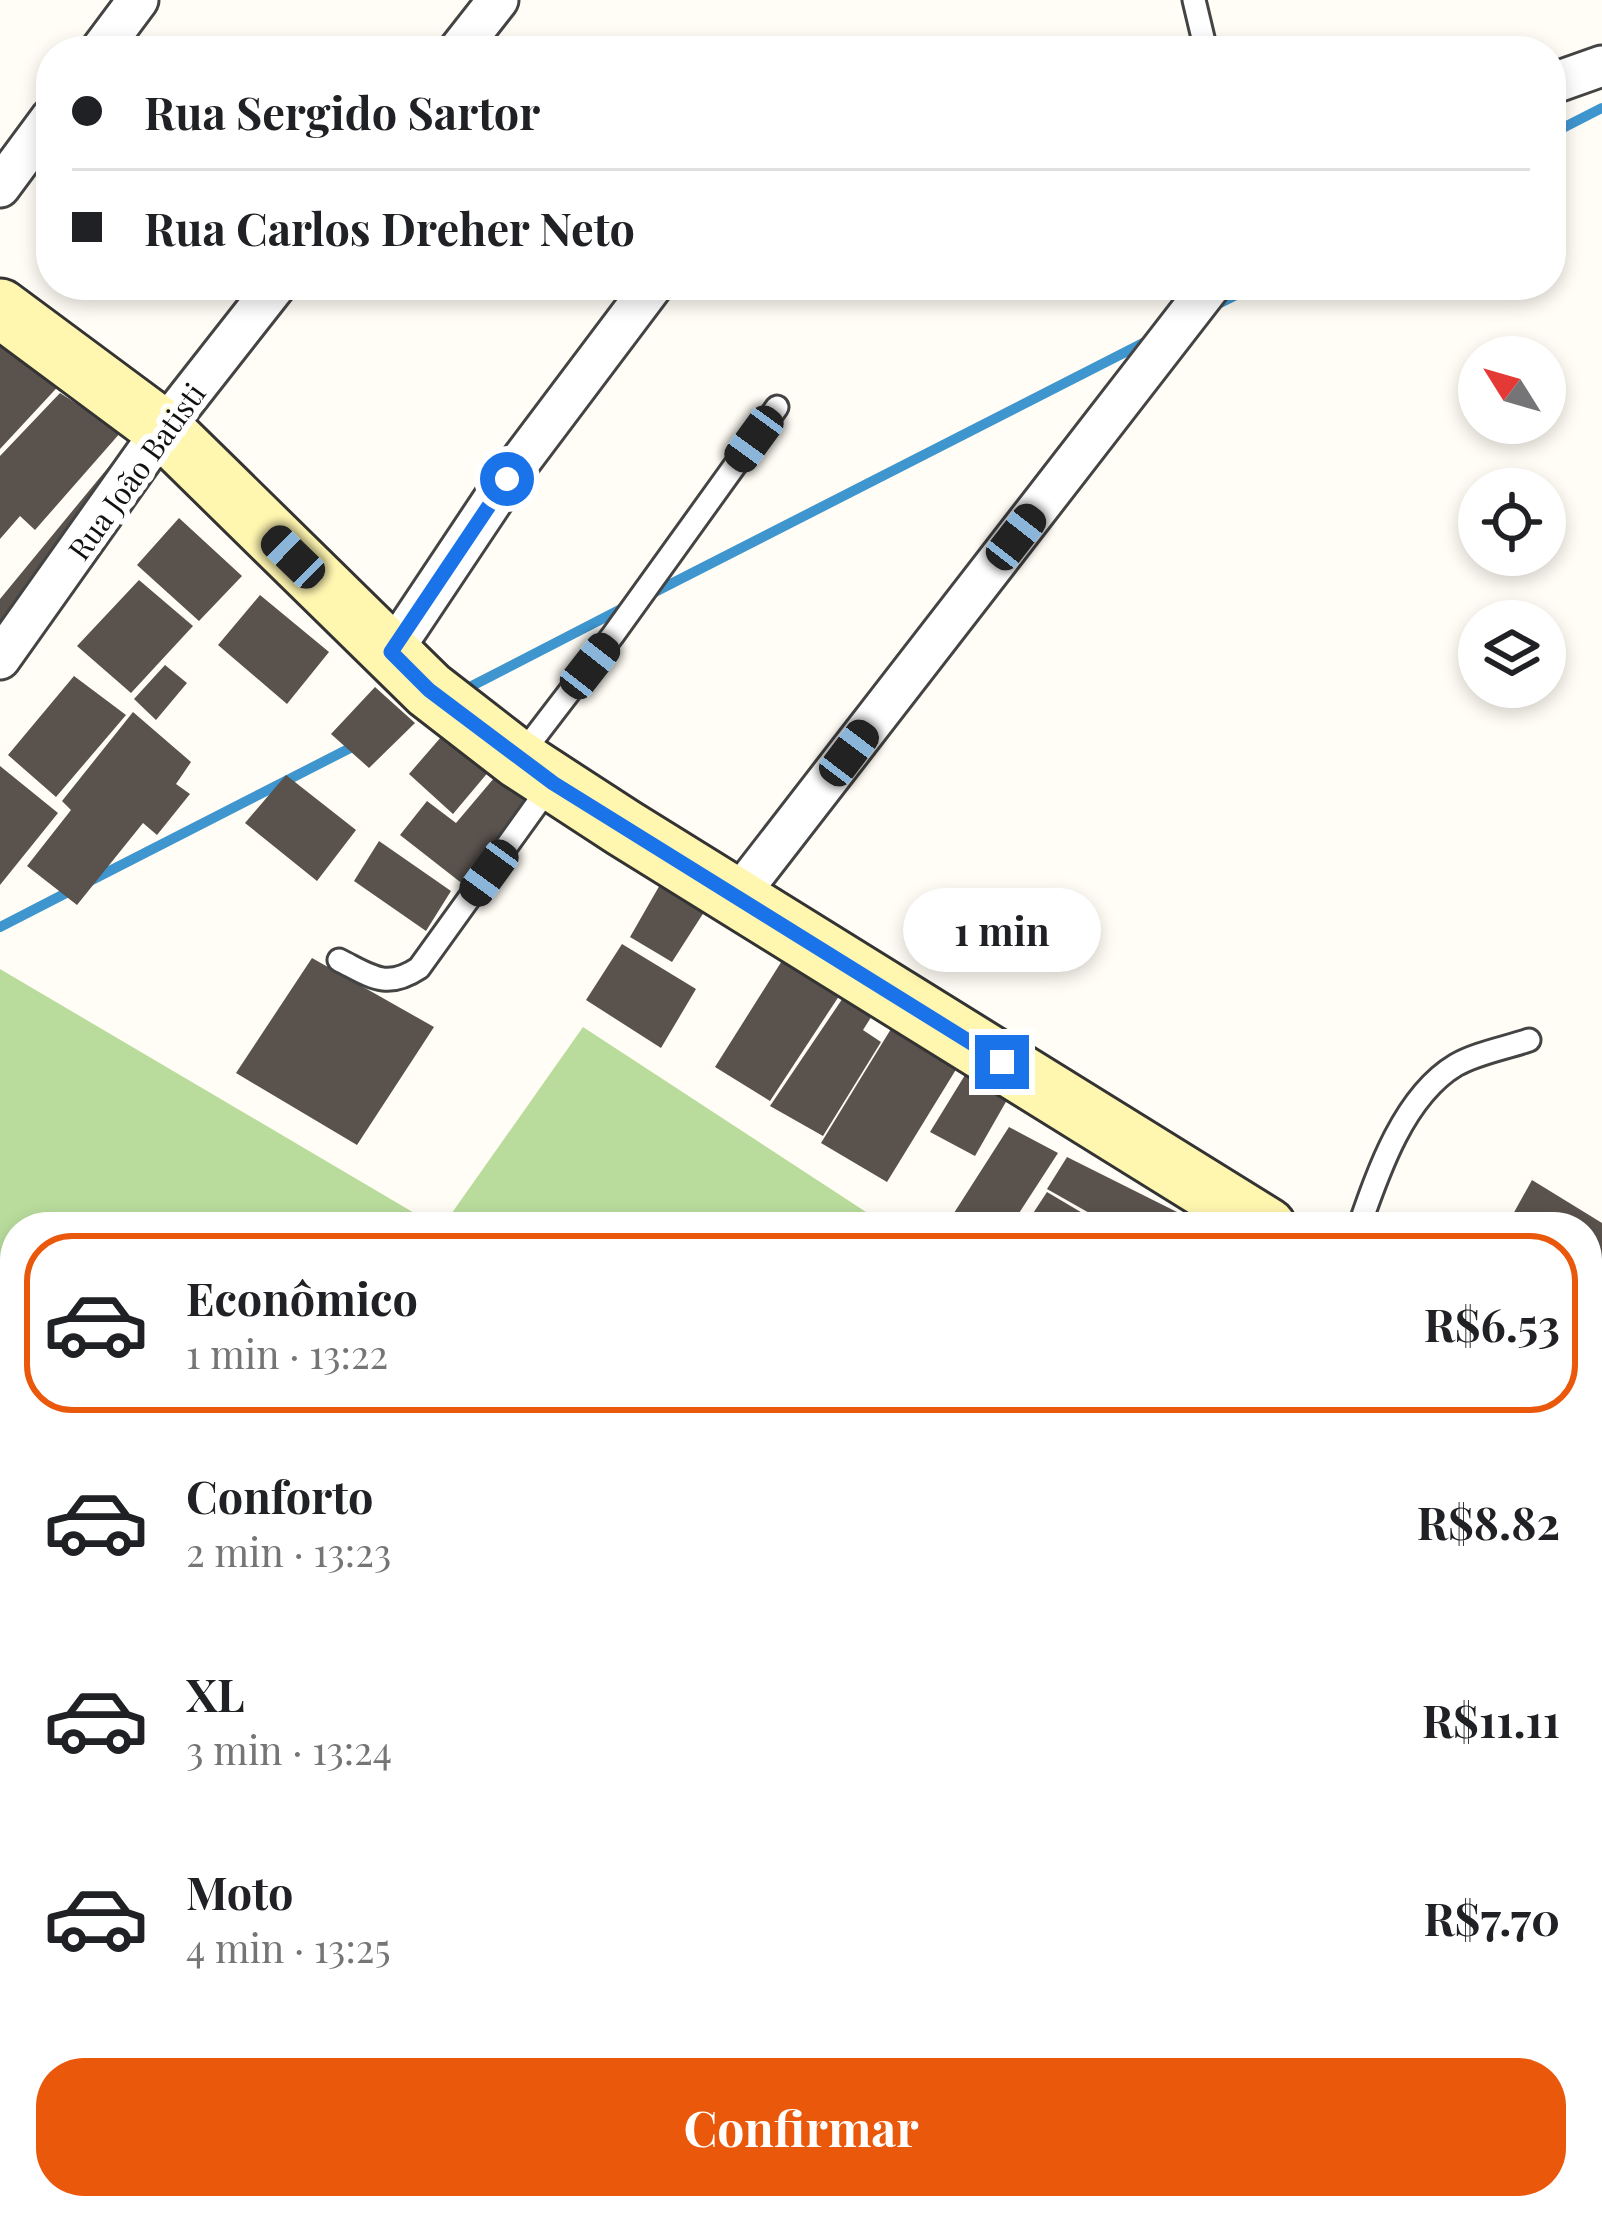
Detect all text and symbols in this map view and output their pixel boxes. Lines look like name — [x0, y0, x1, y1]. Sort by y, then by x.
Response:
text: Rua Sergido Sartor — [144, 81, 540, 141]
text: Rua Carlos Dreher Neto — [144, 197, 635, 257]
north arrow — [1458, 336, 1566, 444]
map controls — [1458, 336, 1566, 708]
street label: Rua João Batisti — [58, 374, 214, 567]
car — [718, 399, 790, 479]
route start — [480, 452, 534, 506]
button: locate — [1458, 468, 1566, 576]
car — [980, 498, 1052, 576]
car — [255, 519, 331, 595]
button: layers — [1458, 600, 1566, 708]
car — [554, 627, 626, 705]
car — [813, 713, 885, 793]
car — [453, 833, 525, 913]
callout: 1 min — [903, 888, 1101, 972]
text: 1 min — [954, 904, 1050, 956]
route end — [975, 1035, 1029, 1089]
text: Econômico — [186, 1267, 418, 1327]
icon: car — [42, 1269, 150, 1377]
text: R$6.53 — [1424, 1293, 1560, 1353]
text: 1 min · 13:22 — [186, 1327, 388, 1379]
text: Conforto — [186, 1465, 373, 1525]
icon: car — [42, 1467, 150, 1575]
text: R$8.82 — [1417, 1491, 1560, 1551]
text: 2 min · 13:23 — [186, 1525, 391, 1577]
text: XL — [186, 1663, 245, 1723]
icon: car — [42, 1665, 150, 1773]
text: R$11.11 — [1422, 1689, 1560, 1749]
text: 3 min · 13:24 — [186, 1723, 392, 1775]
text: Moto — [186, 1861, 293, 1921]
icon: car — [42, 1863, 150, 1971]
text: R$7.70 — [1423, 1887, 1560, 1947]
text: 4 min · 13:25 — [186, 1921, 391, 1973]
button: Confirmar — [36, 2058, 1566, 2196]

